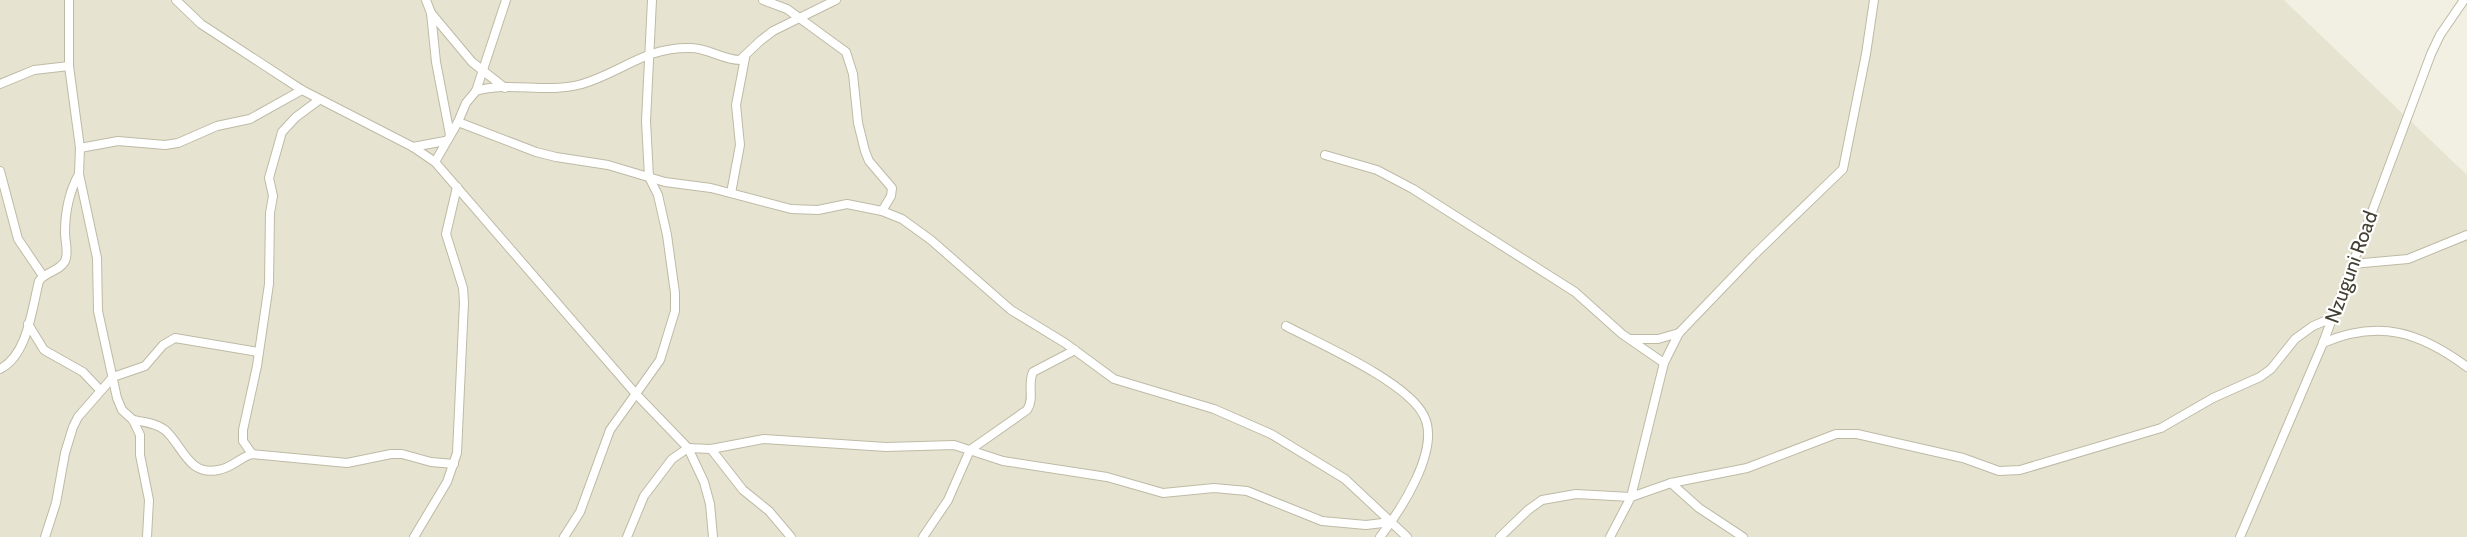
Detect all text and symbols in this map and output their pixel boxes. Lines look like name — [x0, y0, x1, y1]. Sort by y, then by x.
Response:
street label: Nzuguni Road — [2320, 208, 2382, 326]

